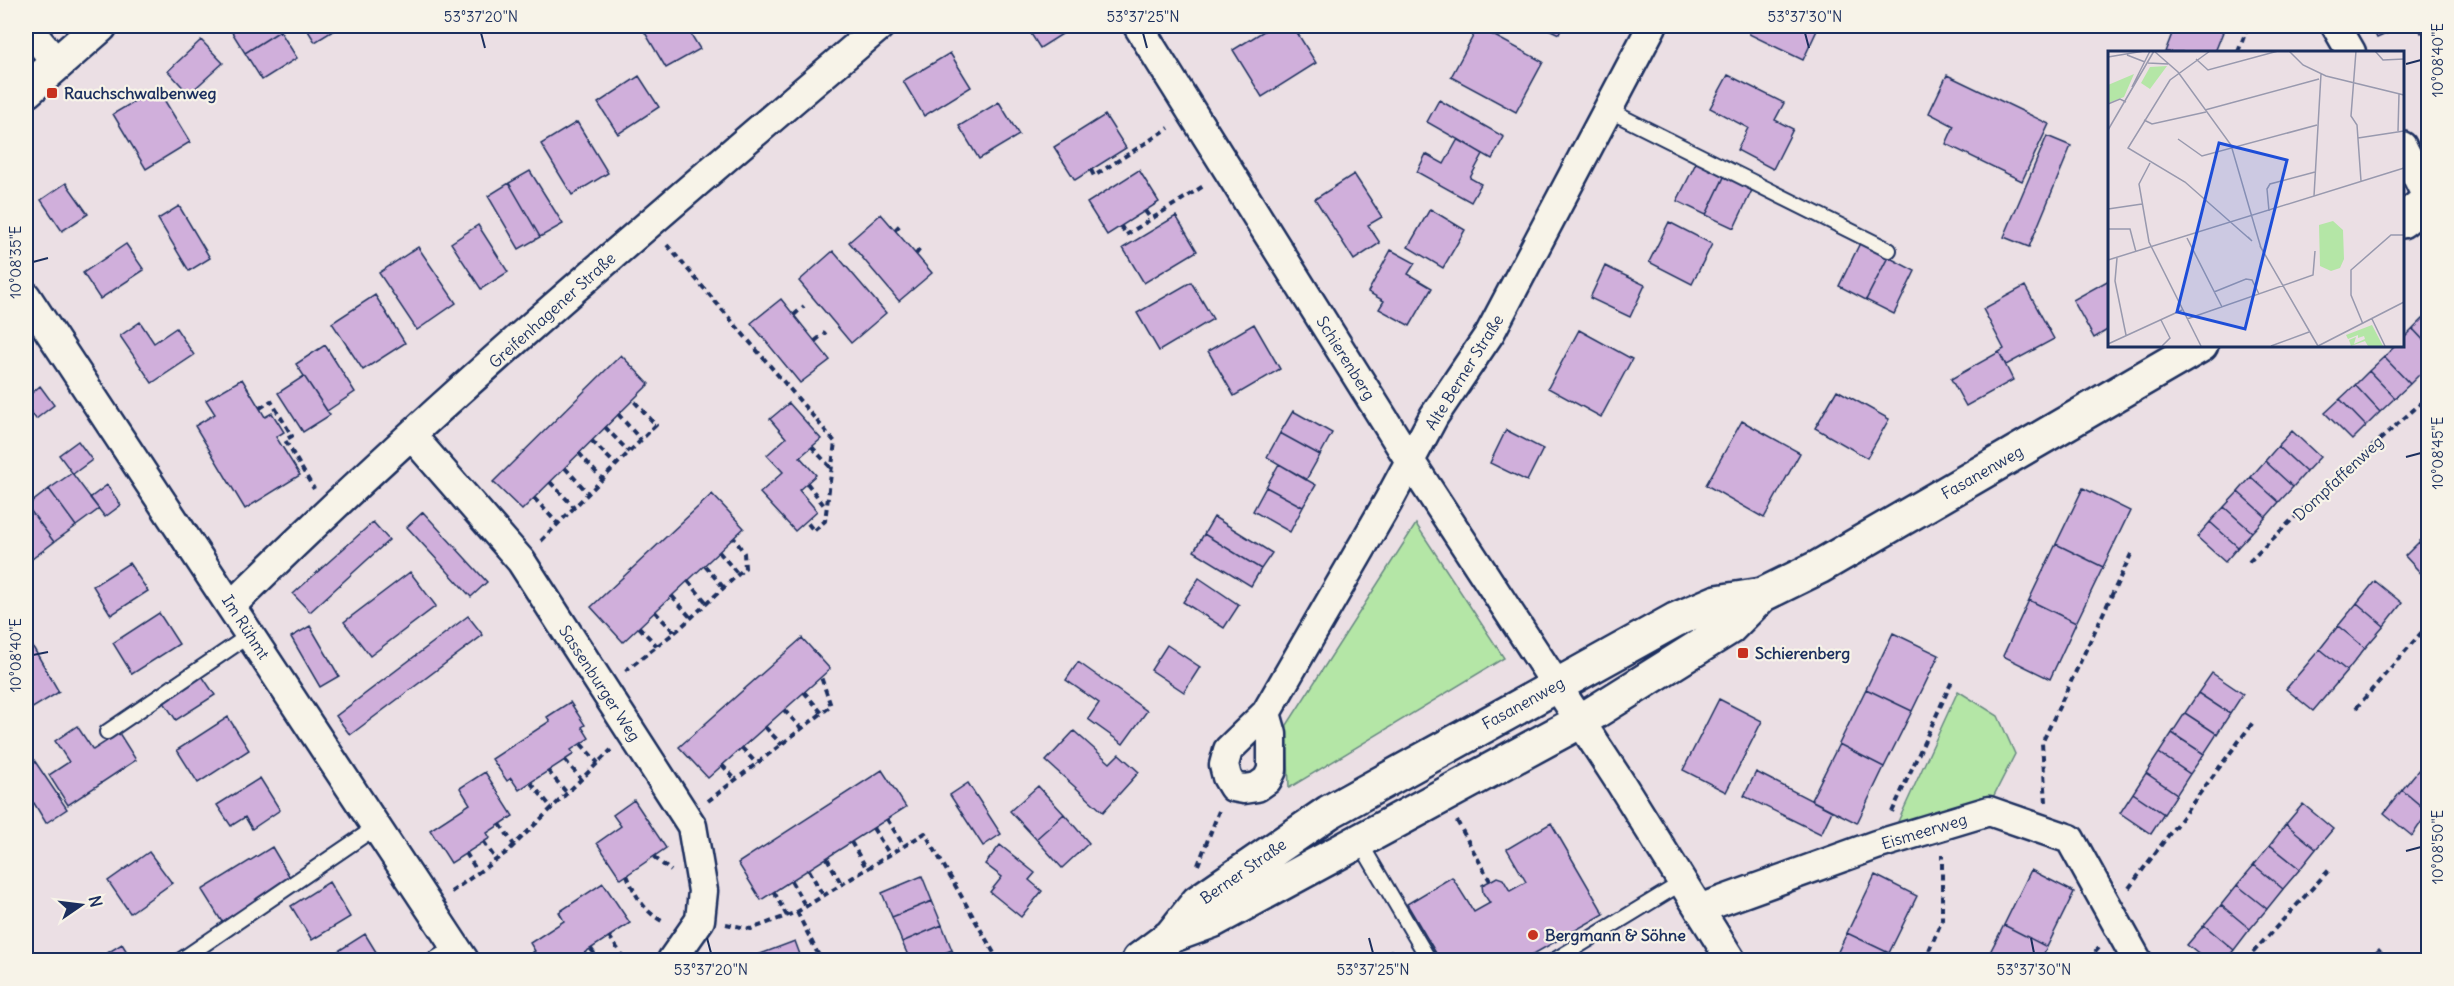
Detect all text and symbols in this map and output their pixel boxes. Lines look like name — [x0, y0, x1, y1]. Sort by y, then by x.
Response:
text: 53°37'20"N — [444, 7, 518, 26]
text: 53°37'25"N — [1106, 7, 1180, 26]
text: 53°37'30"N — [1768, 7, 1842, 26]
text: 10°08'40"E — [2428, 23, 2447, 97]
inset map — [2108, 51, 2403, 346]
place label: Rauchschwalbenweg — [64, 83, 216, 104]
marker: Rauchschwalbenweg — [45, 86, 59, 100]
text: 10°08'35"E — [6, 225, 25, 299]
street label: Greifenhagener Straße — [485, 248, 619, 372]
street label: Alte Berner Straße — [1420, 311, 1508, 433]
street label: Schierenberg — [1312, 312, 1380, 404]
text: 10°08'45"E — [2428, 416, 2447, 490]
street label: Dompfaffenweg — [2289, 431, 2387, 525]
street label: Fasanenweg — [1938, 441, 2026, 503]
street label: Im Rühmt — [218, 591, 274, 663]
text: 10°08'40"E — [6, 618, 25, 692]
street label: Sassenburger Weg — [555, 621, 645, 745]
place label: Schierenberg — [1755, 643, 1850, 664]
marker: Schierenberg — [1736, 646, 1750, 660]
street label: Fasanenweg — [1478, 672, 1568, 734]
street label: Eismeerweg — [1879, 809, 1969, 853]
text: 10°08'50"E — [2428, 809, 2447, 884]
street label: Berner Straße — [1196, 834, 1290, 908]
north arrow — [51, 875, 111, 935]
text: N — [85, 894, 107, 909]
place label: Bergmann & Söhne — [1545, 925, 1686, 946]
marker: Bergmann & Söhne — [1526, 928, 1540, 942]
text: 53°37'20"N — [674, 960, 748, 979]
text: 53°37'25"N — [1336, 960, 1410, 979]
text: 53°37'30"N — [1997, 960, 2071, 979]

